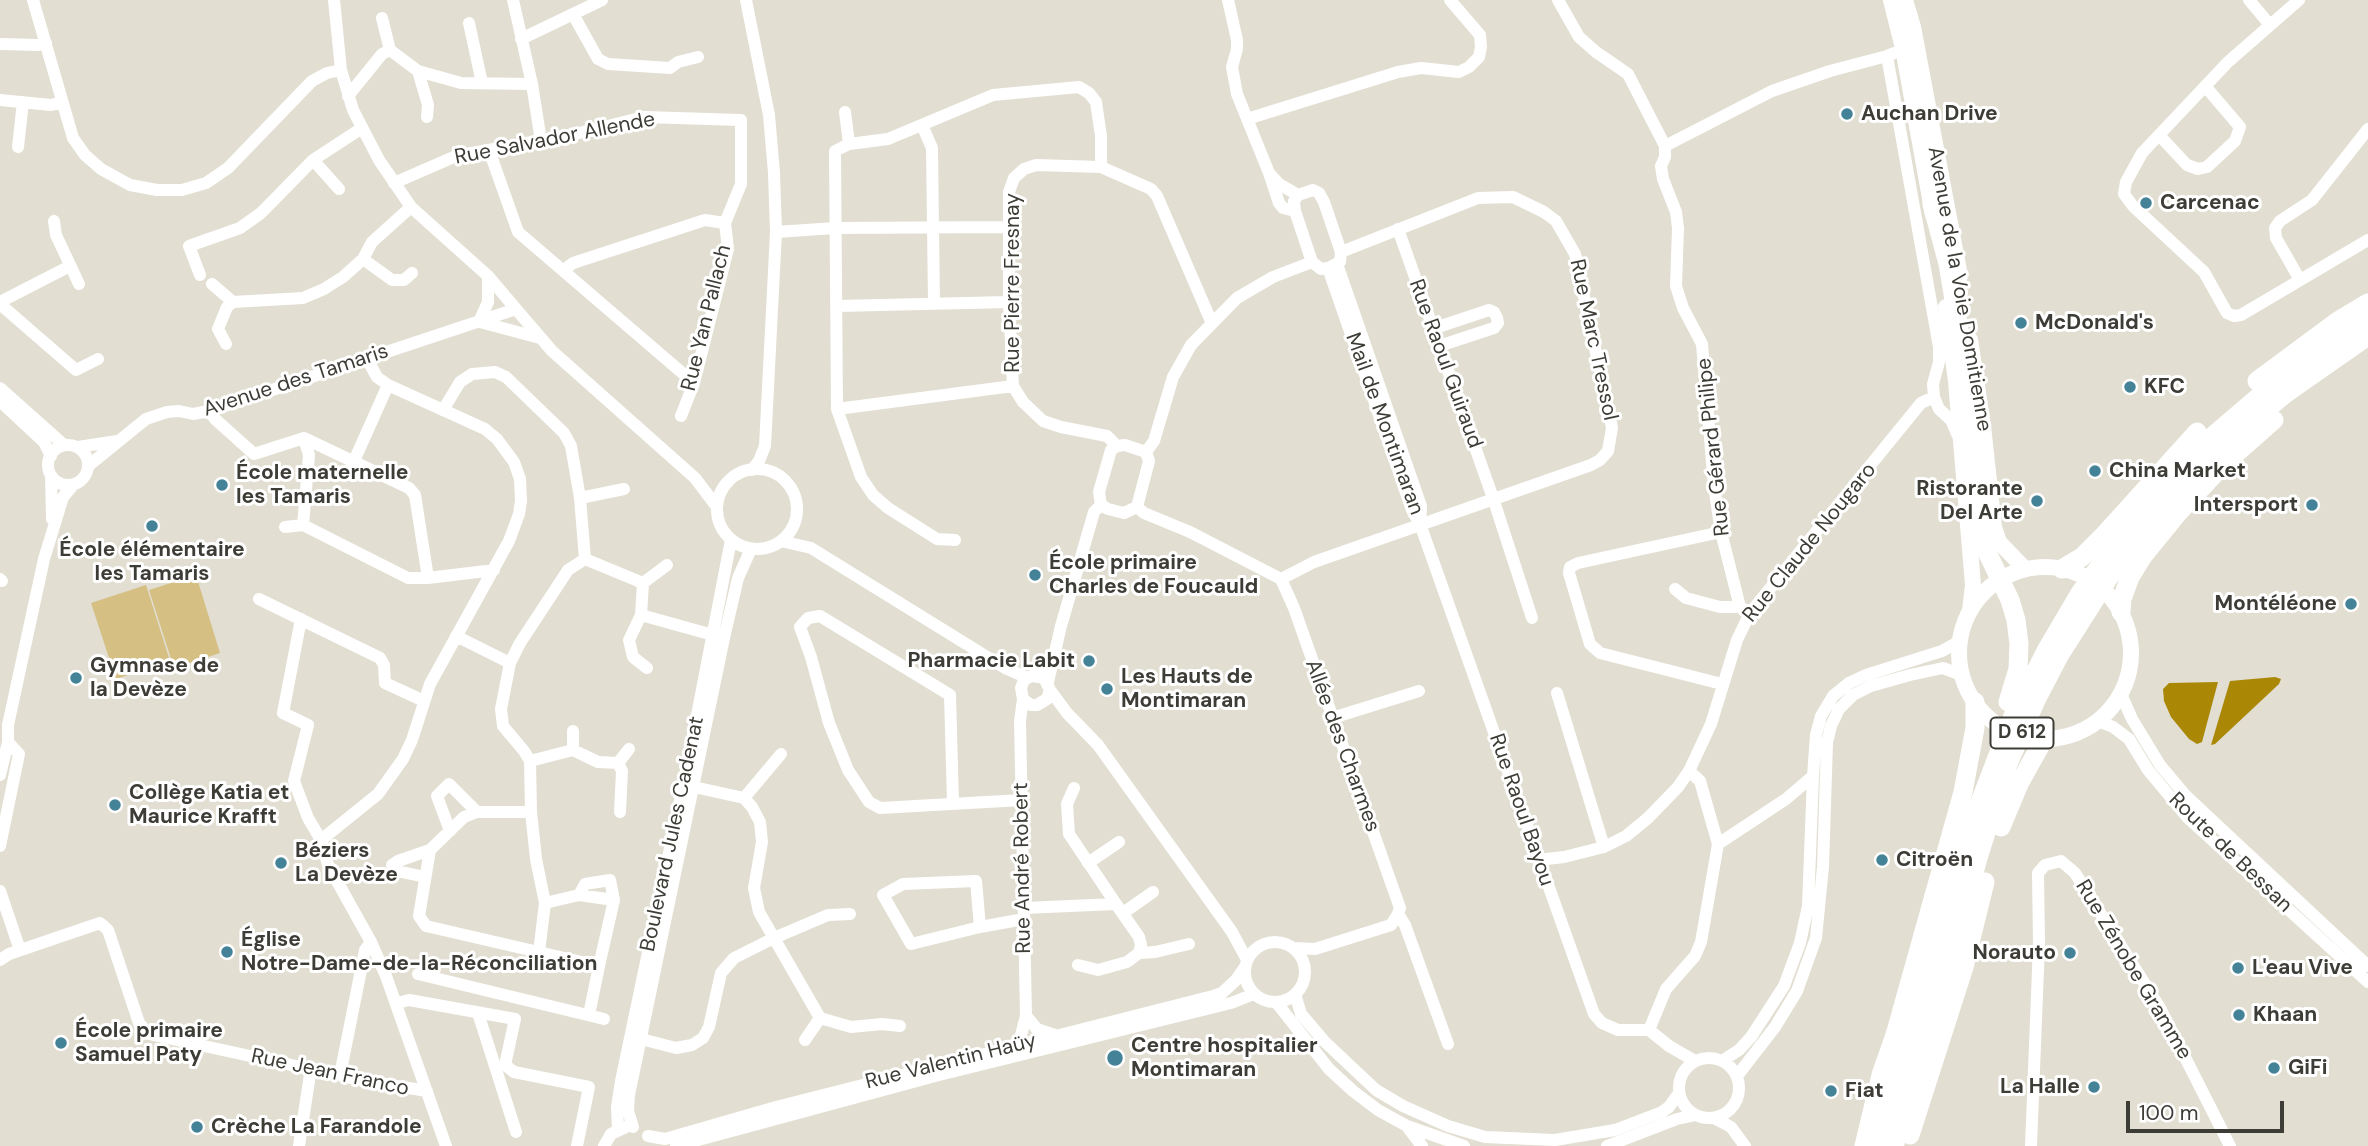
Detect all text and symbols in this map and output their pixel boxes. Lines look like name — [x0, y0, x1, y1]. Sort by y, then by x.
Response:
place label: Auchan Drive — [1861, 101, 1998, 127]
marker: Auchan Drive — [1839, 106, 1855, 122]
street label: Rue Salvador Allende — [453, 107, 657, 171]
street label: Avenue de la Voie Domitienne — [1922, 145, 1996, 433]
place label: Carcenac — [2160, 190, 2260, 216]
street label: Rue Pierre Fresnay — [1000, 193, 1026, 373]
marker: Carcenac — [2138, 195, 2154, 211]
street label: Rue Yan Pallach — [677, 242, 737, 394]
street label: Rue Marc Tressol — [1564, 257, 1622, 423]
street label: Rue Raoul Guiraud — [1403, 276, 1487, 452]
place label: McDonald's — [2035, 310, 2154, 336]
marker: McDonald's — [2013, 315, 2029, 331]
street label: Mail de Montimaran — [1339, 330, 1429, 518]
street label: Avenue des Tamaris — [200, 339, 392, 423]
street label: Rue Gérard Philipe — [1692, 357, 1736, 537]
place label: KFC — [2144, 374, 2185, 400]
marker: KFC — [2122, 379, 2138, 395]
street label: Rue Claude Nougaro — [1738, 458, 1882, 628]
place label: China Market — [2109, 458, 2246, 484]
place label: École maternelle les Tamaris — [236, 460, 408, 510]
marker: China Market — [2087, 463, 2103, 479]
place label: Ristorante Del Arte — [1916, 476, 2023, 526]
marker: École maternelle les Tamaris — [214, 477, 230, 493]
place label: Intersport — [2194, 492, 2298, 518]
marker: Ristorante Del Arte — [2029, 493, 2045, 509]
marker: Intersport — [2304, 497, 2320, 513]
marker: École élémentaire les Tamaris — [144, 518, 160, 534]
place label: École élémentaire les Tamaris — [59, 537, 245, 587]
place label: École primaire Charles de Foucauld — [1049, 550, 1258, 600]
marker: École primaire Charles de Foucauld — [1027, 567, 1043, 583]
place label: Montéléone — [2215, 591, 2337, 617]
marker: Montéléone — [2343, 596, 2359, 612]
place label: Pharmacie Labit — [907, 648, 1075, 674]
place label: Gymnase de la Devèze — [90, 653, 219, 703]
marker: Pharmacie Labit — [1081, 653, 1097, 669]
street label: Allée des Charmes — [1299, 656, 1385, 836]
place label: Les Hauts de Montimaran — [1121, 664, 1253, 714]
marker: Gymnase de la Devèze — [68, 670, 84, 686]
marker: Les Hauts de Montimaran — [1099, 681, 1115, 697]
street label: Boulevard Jules Cadenat — [636, 714, 710, 954]
road number: D 612 — [1990, 718, 2054, 748]
street label: Rue Raoul Bayou — [1483, 731, 1559, 889]
place label: Collège Katia et Maurice Krafft — [129, 780, 289, 830]
street label: Rue André Robert — [1009, 782, 1037, 954]
street label: Route de Bessan — [2163, 788, 2297, 918]
marker: Collège Katia et Maurice Krafft — [107, 797, 123, 813]
place label: Béziers La Devèze — [295, 838, 398, 888]
place label: Citroën — [1896, 847, 1973, 873]
marker: Citroën — [1874, 852, 1890, 868]
marker: Béziers La Devèze — [273, 855, 289, 871]
street label: Rue Zénobe Gramme — [2069, 876, 2197, 1064]
place label: Église Notre-Dame-de-la-Réconciliation — [241, 927, 598, 977]
place label: Norauto — [1972, 940, 2056, 966]
marker: Église Notre-Dame-de-la-Réconciliation — [219, 944, 235, 960]
marker: Norauto — [2062, 945, 2078, 961]
place label: L'eau Vive — [2252, 955, 2353, 981]
marker: L'eau Vive — [2230, 960, 2246, 976]
place label: Khaan — [2253, 1002, 2317, 1028]
marker: Khaan — [2231, 1007, 2247, 1023]
place label: École primaire Samuel Paty — [75, 1018, 223, 1068]
street label: Rue Valentin Haüy — [863, 1029, 1039, 1095]
place label: Centre hospitalier Montimaran — [1131, 1033, 1318, 1083]
marker: École primaire Samuel Paty — [53, 1035, 69, 1051]
street label: Rue Jean Franco — [249, 1044, 411, 1102]
marker: Centre hospitalier Montimaran — [1105, 1048, 1125, 1068]
place label: GiFi — [2288, 1055, 2328, 1081]
marker: GiFi — [2266, 1060, 2282, 1076]
place label: La Halle — [2000, 1074, 2080, 1100]
place label: Fiat — [1845, 1078, 1884, 1104]
marker: La Halle — [2086, 1079, 2102, 1095]
marker: Fiat — [1823, 1083, 1839, 1099]
scale bar — [2130, 1086, 2288, 1130]
text: 100 m — [2139, 1099, 2199, 1127]
place label: Crèche La Farandole — [211, 1114, 422, 1140]
marker: Crèche La Farandole — [189, 1119, 205, 1135]

